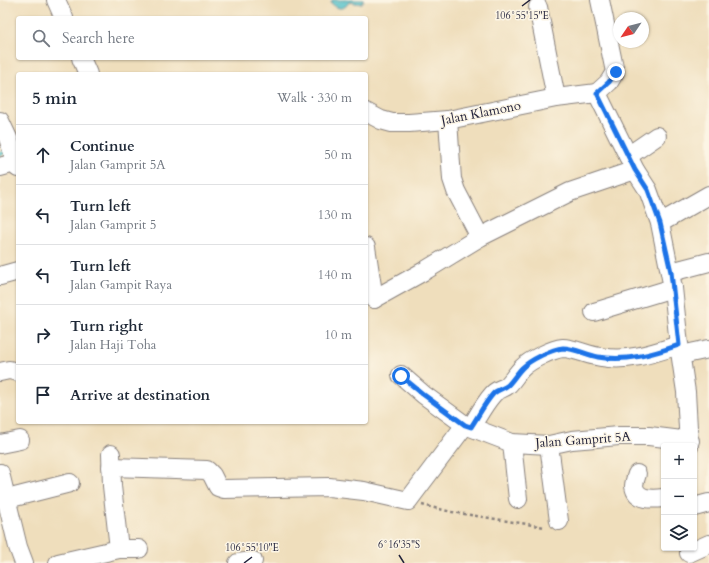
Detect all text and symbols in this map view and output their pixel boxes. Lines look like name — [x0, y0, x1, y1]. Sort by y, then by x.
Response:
text: 106°55'15"E — [495, 9, 549, 23]
north arrow — [613, 12, 649, 48]
search box — [16, 16, 368, 60]
icon: search — [30, 27, 52, 49]
text: Search here — [62, 28, 135, 48]
route end — [607, 63, 625, 81]
text: 5 min — [32, 87, 77, 110]
text: Walk · 330 m — [277, 89, 352, 107]
street label: Jalan Klamono — [438, 96, 522, 130]
text: Continue — [70, 136, 135, 156]
icon: ahead — [32, 144, 54, 166]
text: 50 m — [324, 146, 352, 164]
text: Jalan Gamprit 5A — [70, 156, 166, 174]
text: Turn left — [70, 196, 131, 216]
icon: left — [32, 204, 54, 226]
text: 130 m — [318, 206, 352, 224]
text: Jalan Gamprit 5 — [70, 216, 156, 234]
text: Turn left — [70, 256, 131, 276]
icon: left — [32, 264, 54, 286]
text: 140 m — [318, 266, 352, 284]
text: Jalan Gampit Raya — [70, 276, 172, 294]
text: Turn right — [70, 316, 143, 336]
icon: right — [32, 324, 54, 346]
text: 10 m — [324, 326, 352, 344]
text: Jalan Haji Toha — [70, 336, 156, 354]
route start — [392, 367, 410, 385]
icon: arrive — [32, 384, 54, 406]
text: Arrive at destination — [70, 385, 210, 405]
street label: Jalan Gamprit 5A — [533, 428, 632, 452]
map controls — [661, 443, 697, 551]
button: + — [661, 443, 697, 479]
button: − — [661, 479, 697, 515]
button: layers — [661, 515, 697, 551]
text: 6°16'35"S — [378, 538, 420, 552]
text: 106°55'10"E — [225, 541, 279, 555]

